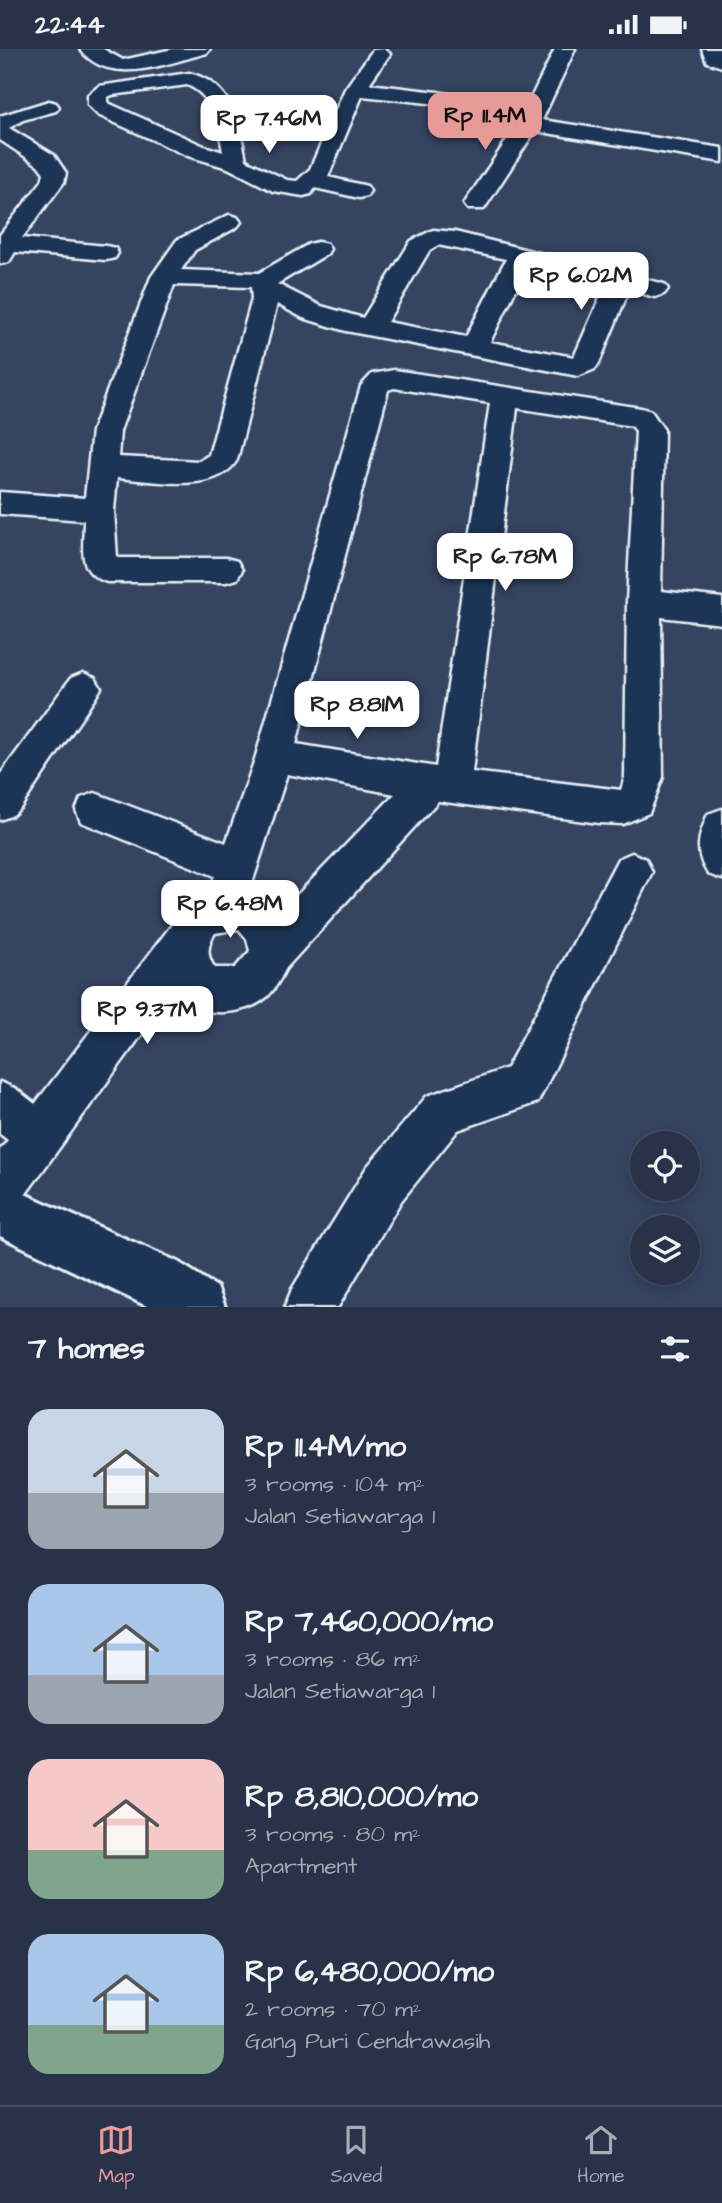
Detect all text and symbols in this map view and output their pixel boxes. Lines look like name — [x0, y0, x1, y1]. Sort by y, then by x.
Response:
text: 22:44 — [35, 7, 105, 43]
pin: Rp 11.4M — [413, 92, 557, 152]
pin: Rp 7.46M — [197, 95, 341, 155]
text: Rp 11.4M — [444, 99, 526, 131]
text: Rp 7.46M — [217, 102, 321, 134]
pin: Rp 6.02M — [509, 253, 653, 312]
text: Rp 6.02M — [530, 259, 632, 291]
pin: Rp 6.78M — [433, 533, 577, 593]
text: Rp 6.78M — [453, 540, 557, 572]
pin: Rp 8.81M — [285, 681, 429, 741]
text: Rp 8.81M — [310, 688, 404, 720]
pin: Rp 6.48M — [158, 881, 302, 940]
text: Rp 6.48M — [177, 887, 283, 919]
pin: Rp 9.37M — [75, 986, 219, 1046]
text: Rp 9.37M — [97, 993, 197, 1025]
map controls — [630, 1131, 700, 1285]
button: locate — [630, 1131, 700, 1201]
button: layers — [630, 1215, 700, 1285]
text: 7 homes — [28, 1328, 145, 1370]
icon: filters — [656, 1330, 694, 1368]
text: Rp 11.4M/mo — [245, 1426, 406, 1468]
icon: home — [84, 1437, 168, 1521]
text: 3 rooms · 104 m² — [245, 1468, 424, 1500]
text: Jalan Setiawarga 1 — [245, 1500, 435, 1532]
text: Rp 7,460,000/mo — [245, 1601, 493, 1643]
icon: home — [84, 1612, 168, 1696]
text: 3 rooms · 86 m² — [245, 1643, 421, 1675]
text: Jalan Setiawarga 1 — [245, 1675, 435, 1707]
text: Rp 8,810,000/mo — [245, 1776, 478, 1818]
icon: home — [84, 1787, 168, 1871]
text: 3 rooms · 80 m² — [245, 1818, 421, 1850]
text: Apartment — [245, 1850, 357, 1882]
text: Rp 6,480,000/mo — [245, 1951, 494, 1993]
icon: home — [84, 1962, 168, 2046]
text: 2 rooms · 70 m² — [245, 1993, 421, 2025]
text: Gang Puri Cendrawasih — [245, 2025, 490, 2057]
tab: Map — [97, 2121, 135, 2190]
tab: Saved — [330, 2121, 382, 2190]
tab: Home — [577, 2121, 624, 2190]

